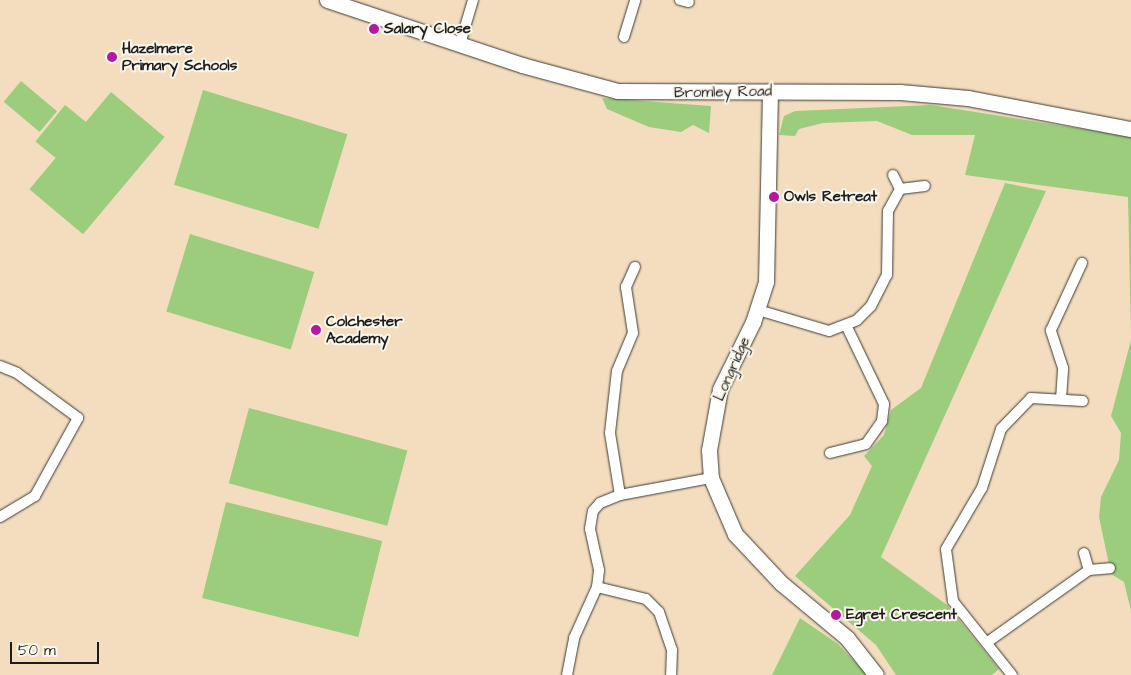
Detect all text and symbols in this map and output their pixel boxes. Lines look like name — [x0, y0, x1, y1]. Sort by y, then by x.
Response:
place label: Salary Close — [384, 20, 471, 38]
marker: Salary Close — [368, 23, 380, 35]
place label: Hazelmere Primary Schools — [122, 39, 237, 74]
marker: Hazelmere Primary Schools — [106, 51, 118, 63]
street label: Bromley Road — [674, 82, 772, 102]
place label: Owls Retreat — [784, 188, 877, 206]
marker: Owls Retreat — [768, 191, 780, 203]
place label: Colchester Academy — [326, 312, 402, 347]
marker: Colchester Academy — [310, 324, 322, 336]
street label: Longridge — [710, 334, 754, 404]
place label: Egret Crescent — [846, 606, 957, 624]
marker: Egret Crescent — [830, 609, 842, 621]
scale bar — [12, 632, 101, 664]
text: 50 m — [18, 640, 56, 661]

